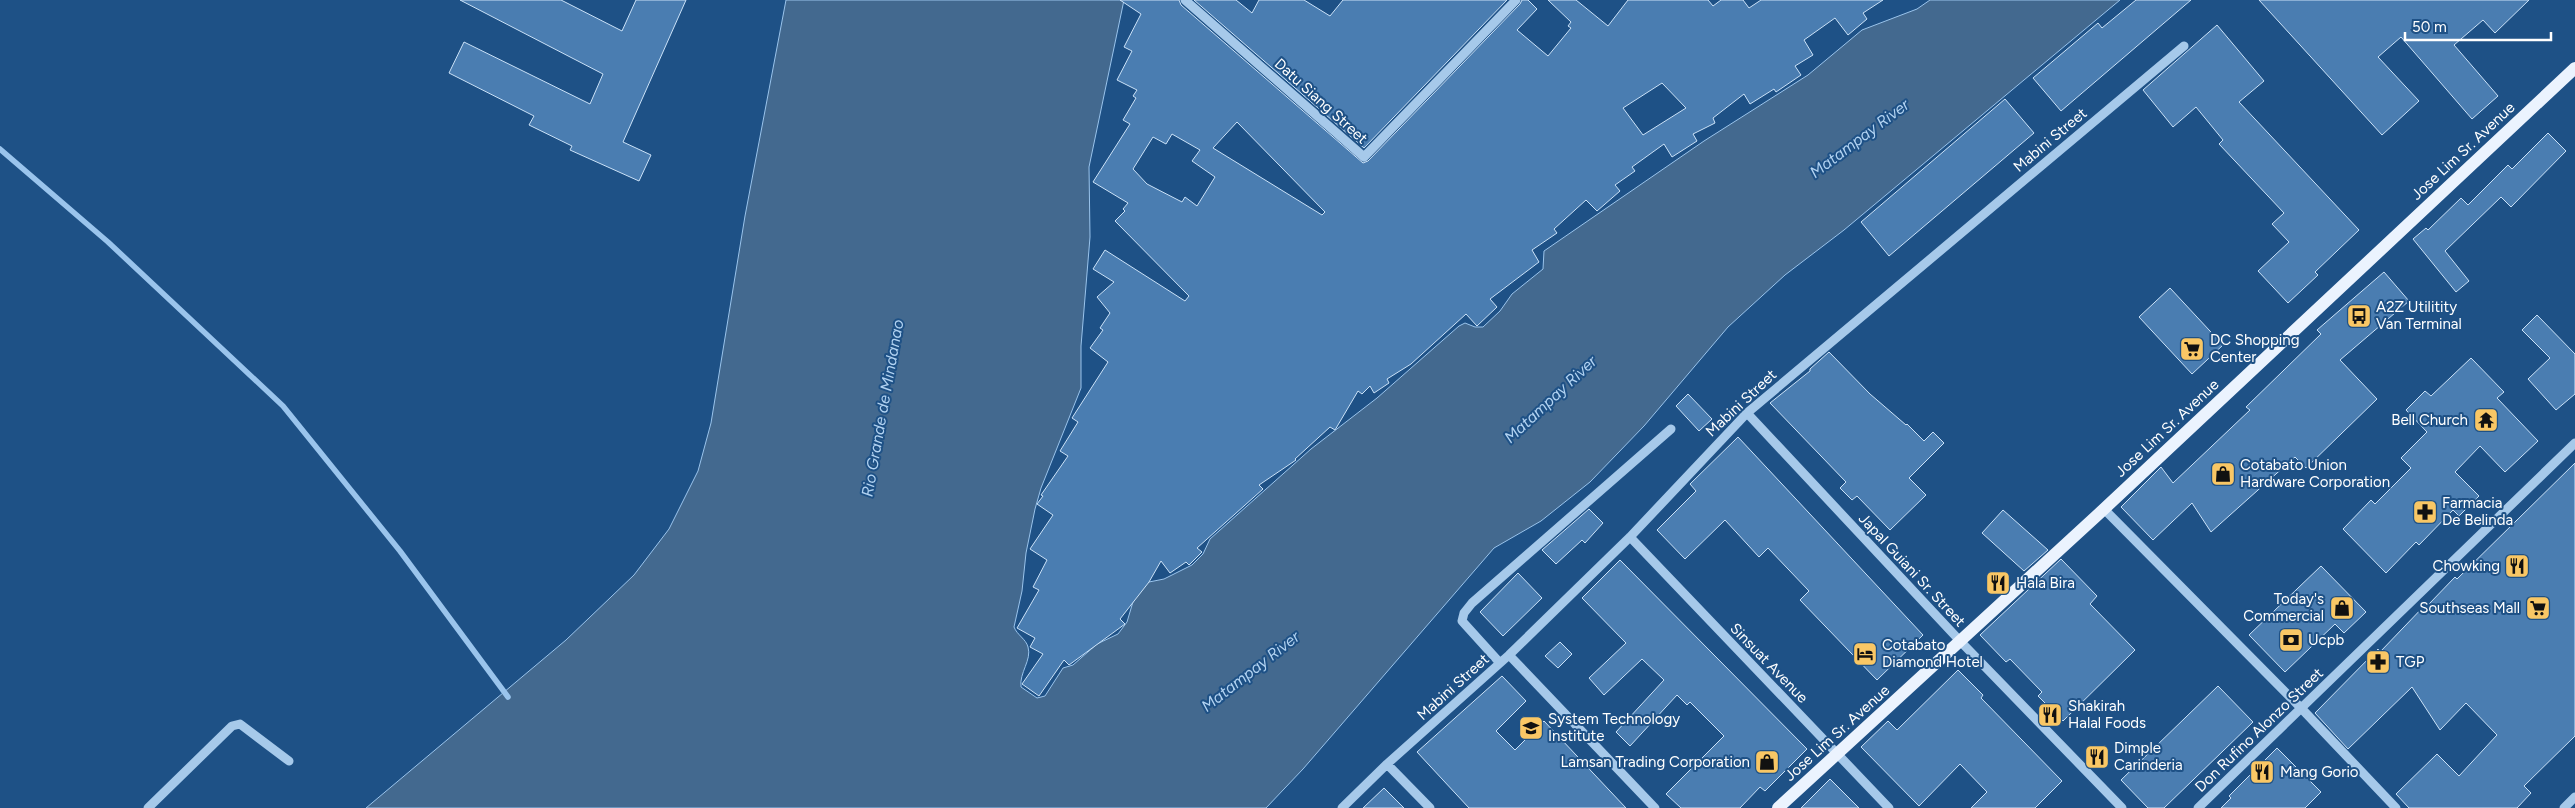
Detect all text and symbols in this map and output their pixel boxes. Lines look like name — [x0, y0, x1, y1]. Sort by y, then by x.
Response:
scale bar — [2405, 10, 2551, 42]
text: 50 m — [2412, 18, 2447, 36]
street label: Datu Siang Street — [1271, 55, 1371, 148]
water label: Matampay River — [1806, 95, 1913, 182]
street label: Jose Lim Sr. Avenue — [2408, 98, 2518, 204]
street label: Mabini Street — [2010, 104, 2091, 176]
place label: A2Z Utilitity Van Terminal — [2376, 298, 2462, 333]
bus stop icon: A2Z Utilitity Van Terminal — [2346, 303, 2372, 329]
water label: Rio Grande de Mindanao — [858, 318, 907, 498]
place label: DC Shopping Center — [2210, 331, 2300, 366]
supermarket icon: DC Shopping Center — [2179, 336, 2205, 362]
water label: Matampay River — [1500, 351, 1601, 447]
street label: Mabini Street — [1702, 365, 1780, 440]
street label: Jose Lim Sr. Avenue — [2112, 375, 2222, 481]
temple icon: Bell Church — [2473, 407, 2499, 433]
place label: Bell Church — [2391, 411, 2468, 429]
place label: Cotabato Union Hardware Corporation — [2240, 456, 2390, 491]
shop icon: Cotabato Union Hardware Corporation — [2210, 461, 2236, 487]
place label: Farmacia De Belinda — [2442, 494, 2513, 529]
pharmacy icon: Farmacia De Belinda — [2412, 499, 2438, 525]
street label: Japal Guiani Sr. Street — [1855, 510, 1969, 631]
restaurant icon: Chowking — [2504, 553, 2530, 579]
place label: Chowking — [2433, 557, 2500, 575]
restaurant icon: Hala Bira — [1985, 570, 2011, 596]
place label: Hala Bira — [2016, 574, 2075, 592]
place label: Today's Commercial — [2243, 590, 2324, 625]
shop icon: Today's Commercial — [2329, 595, 2355, 621]
supermarket icon: Southseas Mall — [2525, 595, 2551, 621]
place label: Southseas Mall — [2419, 599, 2520, 617]
street label: Sinsuat Avenue — [1726, 619, 1812, 707]
water label: Matampay River — [1197, 627, 1304, 716]
bank icon: Ucpb — [2278, 627, 2304, 653]
place label: Ucpb — [2308, 631, 2345, 649]
place label: Cotabato Diamond Hotel — [1882, 636, 1983, 671]
hotel icon: Cotabato Diamond Hotel — [1852, 641, 1878, 667]
pharmacy icon: TGP — [2365, 649, 2391, 675]
street label: Mabini Street — [1413, 650, 1493, 724]
place label: TGP — [2396, 653, 2425, 671]
street label: Don Rufino Alonzo Street — [2191, 664, 2327, 796]
street label: Jose Lim Sr. Avenue — [1781, 681, 1893, 785]
place label: Shakirah Halal Foods — [2068, 697, 2146, 732]
restaurant icon: Shakirah Halal Foods — [2037, 702, 2063, 728]
place label: System Technology Institute — [1548, 710, 1680, 745]
school or university icon: System Technology Institute — [1518, 715, 1544, 741]
place label: Dimple Carinderia — [2114, 739, 2183, 774]
restaurant icon: Dimple Carinderia — [2084, 744, 2110, 770]
shop icon: Lamsan Trading Corporation — [1754, 749, 1780, 775]
place label: Lamsan Trading Corporation — [1561, 753, 1750, 771]
restaurant icon: Mang Gorio — [2249, 759, 2275, 785]
place label: Mang Gorio — [2280, 763, 2359, 781]

